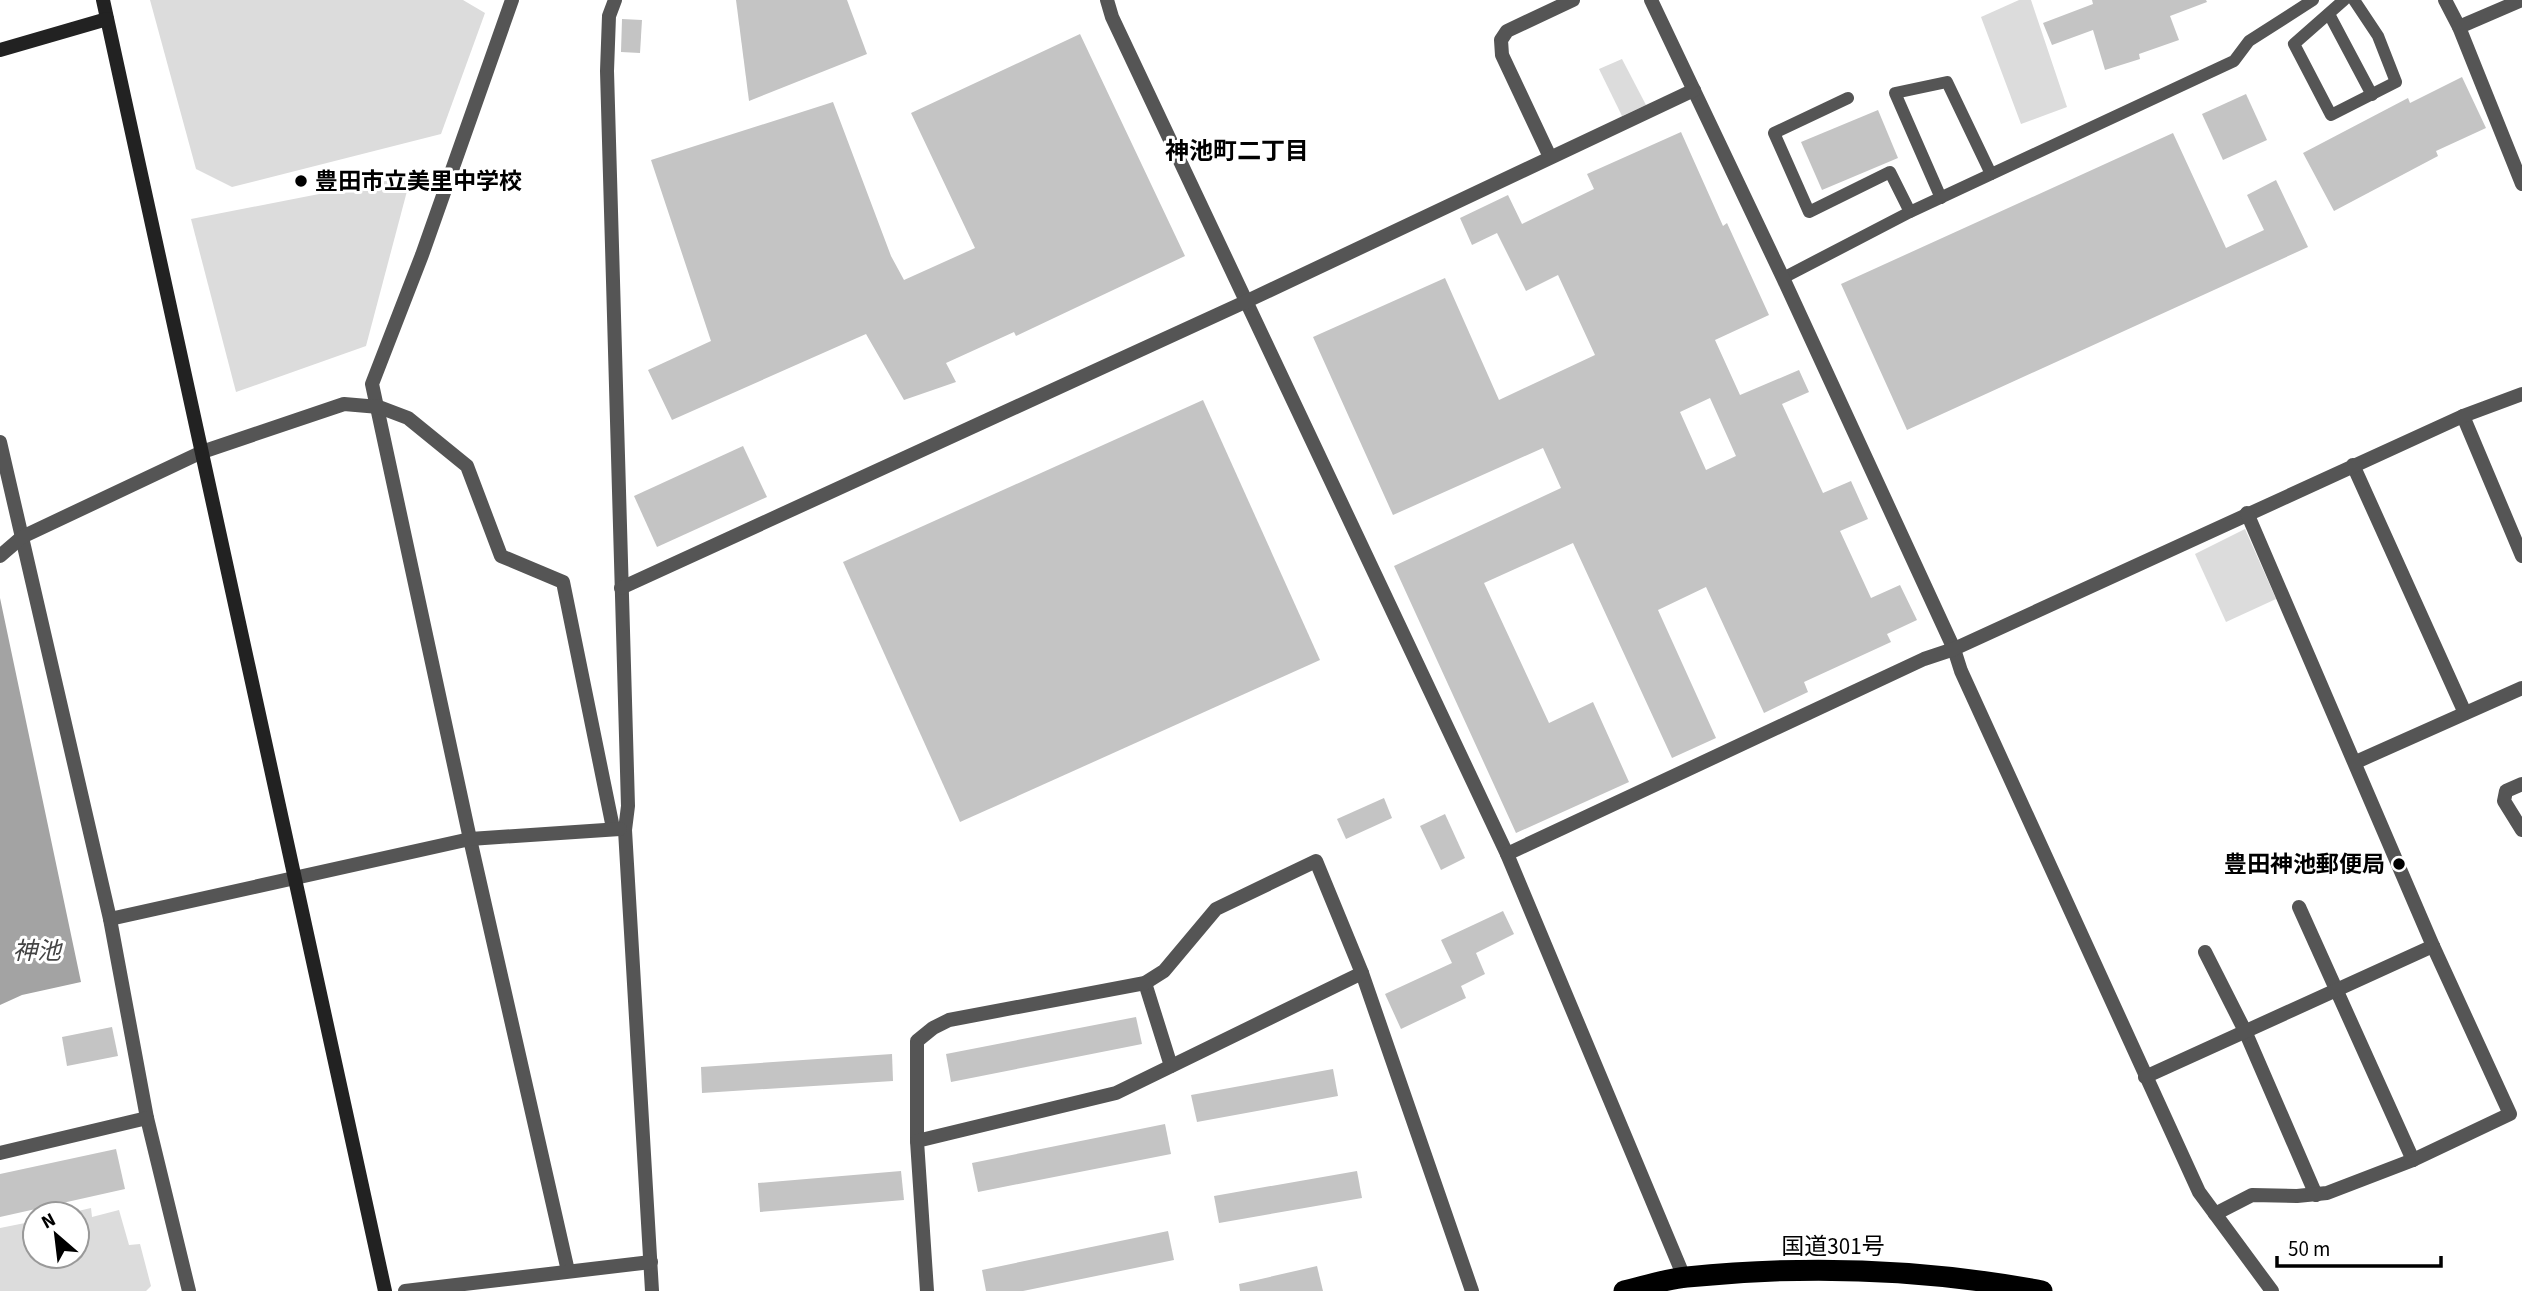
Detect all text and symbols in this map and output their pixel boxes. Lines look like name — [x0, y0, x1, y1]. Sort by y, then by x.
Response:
district label: 神池町二丁目 — [1165, 134, 1309, 169]
place label: 豊田市立美里中学校 — [315, 165, 522, 198]
marker: 豊田市立美里中学校 — [293, 173, 309, 189]
place label: 豊田神池郵便局 — [2224, 848, 2385, 881]
marker: 豊田神池郵便局 — [2391, 856, 2407, 872]
water label: 神池 — [13, 934, 63, 969]
north arrow — [21, 1200, 91, 1270]
text: N — [37, 1206, 61, 1236]
scale bar — [2277, 1224, 2442, 1268]
street label: 国道301号 — [1781, 1230, 1885, 1263]
text: 50 m — [2288, 1234, 2330, 1264]

